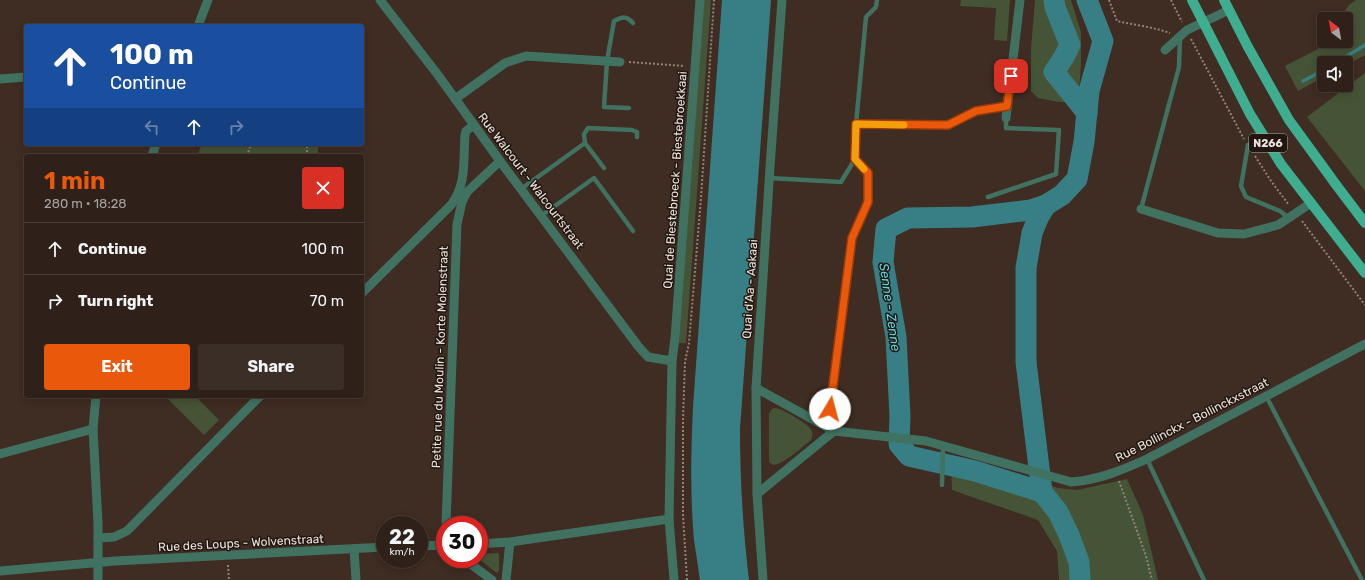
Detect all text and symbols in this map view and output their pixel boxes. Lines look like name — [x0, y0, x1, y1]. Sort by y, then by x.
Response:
north arrow — [1317, 12, 1353, 48]
map controls — [1317, 12, 1353, 92]
text: 100 m — [110, 38, 194, 71]
icon: ahead — [44, 40, 96, 92]
button: sound — [1317, 56, 1353, 92]
pin — [994, 59, 1028, 93]
icon: arrive — [1000, 65, 1022, 87]
street label: Quai de Biestebroeck - Biestebroekkaai — [660, 71, 690, 289]
text: Continue — [110, 72, 186, 94]
street label: Rue Walcourt - Walcourtstraat — [475, 110, 587, 252]
icon: left — [141, 116, 163, 138]
icon: ahead — [183, 116, 205, 138]
icon: right — [225, 116, 247, 138]
road number: N266 — [1249, 134, 1287, 152]
text: 1 min — [44, 167, 105, 195]
button: close — [302, 167, 344, 209]
text: 280 m · 18:28 — [44, 196, 127, 211]
icon: ahead — [44, 238, 66, 260]
street label: Quai d'Aa - Aakaai — [740, 239, 760, 339]
text: Continue — [78, 240, 147, 258]
text: 100 m — [302, 240, 344, 258]
street label: Petite rue du Moulin - Korte Molenstraat — [429, 245, 451, 468]
water label: Senne - Zenne — [876, 262, 904, 352]
icon: right — [44, 290, 66, 312]
text: Turn right — [78, 292, 153, 310]
text: 70 m — [310, 292, 344, 310]
button: Exit — [44, 344, 190, 390]
button: Share — [198, 344, 344, 390]
street label: Rue Bollinckx - Bollinckxstraat — [1113, 375, 1271, 465]
position arrow — [809, 388, 851, 430]
speed limit sign: 30 — [436, 516, 488, 568]
text: 22 — [389, 525, 415, 549]
street label: Rue des Loups - Wolvenstraat — [158, 532, 325, 554]
text: km/h — [390, 546, 414, 558]

